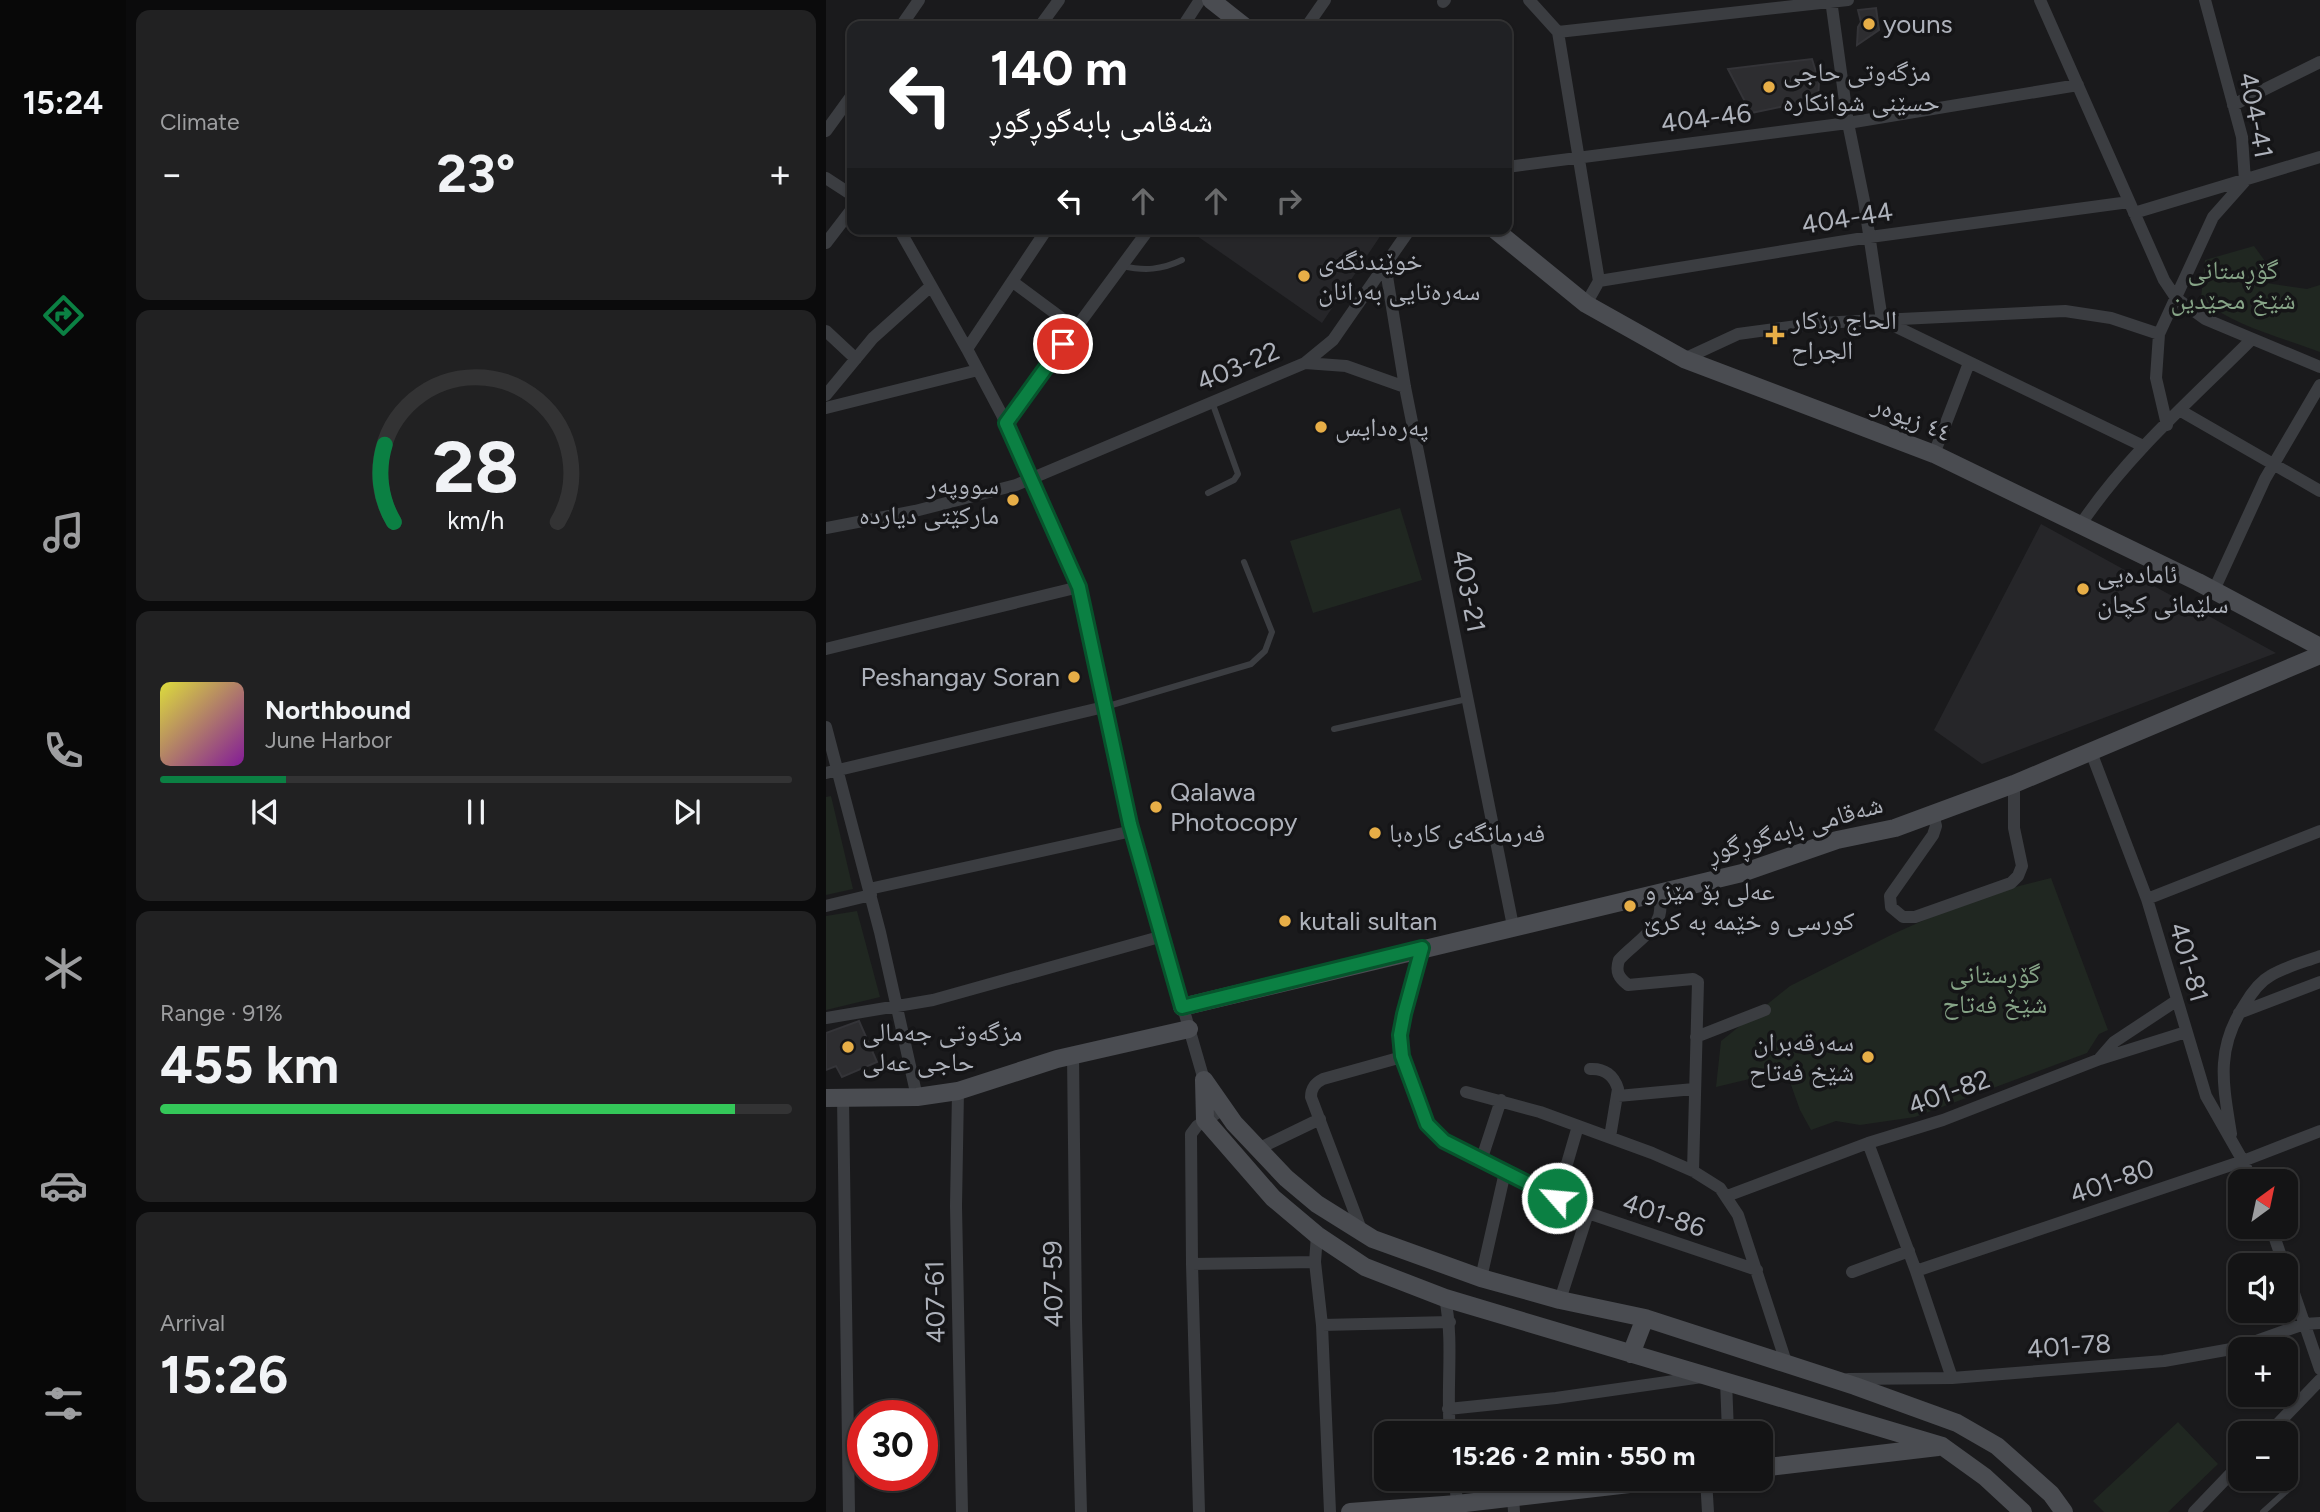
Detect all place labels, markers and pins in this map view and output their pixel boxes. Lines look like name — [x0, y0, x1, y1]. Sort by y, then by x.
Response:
place label: youns — [1883, 8, 1953, 40]
marker: youns — [1861, 16, 1877, 32]
place label: مزگەوتی حاجی حسێنی شوانکارە — [1783, 56, 1940, 118]
marker: مزگەوتی حاجی حسێنی شوانکارە — [1761, 79, 1777, 95]
place label: خوێندنگەی سەرەتایی بەرانان — [1318, 245, 1480, 307]
marker: خوێندنگەی سەرەتایی بەرانان — [1296, 268, 1312, 284]
place label: الحاج رزكار الجراح — [1790, 304, 1897, 366]
pin — [1033, 314, 1093, 374]
marker: الحاج رزكار الجراح — [1765, 325, 1785, 345]
place label: پەرەدایس — [1335, 411, 1429, 443]
marker: پەرەدایس — [1313, 419, 1329, 435]
place label: سووپەر مارکێتی دیاردە — [859, 469, 999, 531]
marker: سووپەر مارکێتی دیاردە — [1005, 492, 1021, 508]
place label: ئامادەیی سلێمانی کچان — [2097, 558, 2229, 620]
marker: ئامادەیی سلێمانی کچان — [2075, 581, 2091, 597]
place label: Peshangay Soran — [861, 661, 1060, 693]
marker: Peshangay Soran — [1066, 669, 1082, 685]
place label: Qalawa Photocopy — [1170, 776, 1298, 838]
marker: Qalawa Photocopy — [1148, 799, 1164, 815]
place label: فەرمانگەی کارەبا — [1389, 817, 1545, 849]
marker: فەرمانگەی کارەبا — [1367, 825, 1383, 841]
place label: عەلی بۆ مێز و کورسی و خێمە بە کرێ — [1644, 875, 1855, 937]
marker: عەلی بۆ مێز و کورسی و خێمە بە کرێ — [1622, 898, 1638, 914]
place label: kutali sultan — [1299, 905, 1437, 937]
marker: kutali sultan — [1277, 913, 1293, 929]
place label: مزگەوتی جەمالی حاجی عەلی — [862, 1016, 1022, 1078]
place label: سەرقەبران شێخ فەتاح — [1749, 1026, 1854, 1089]
marker: مزگەوتی جەمالی حاجی عەلی — [840, 1039, 856, 1055]
marker: سەرقەبران شێخ فەتاح — [1860, 1049, 1876, 1065]

